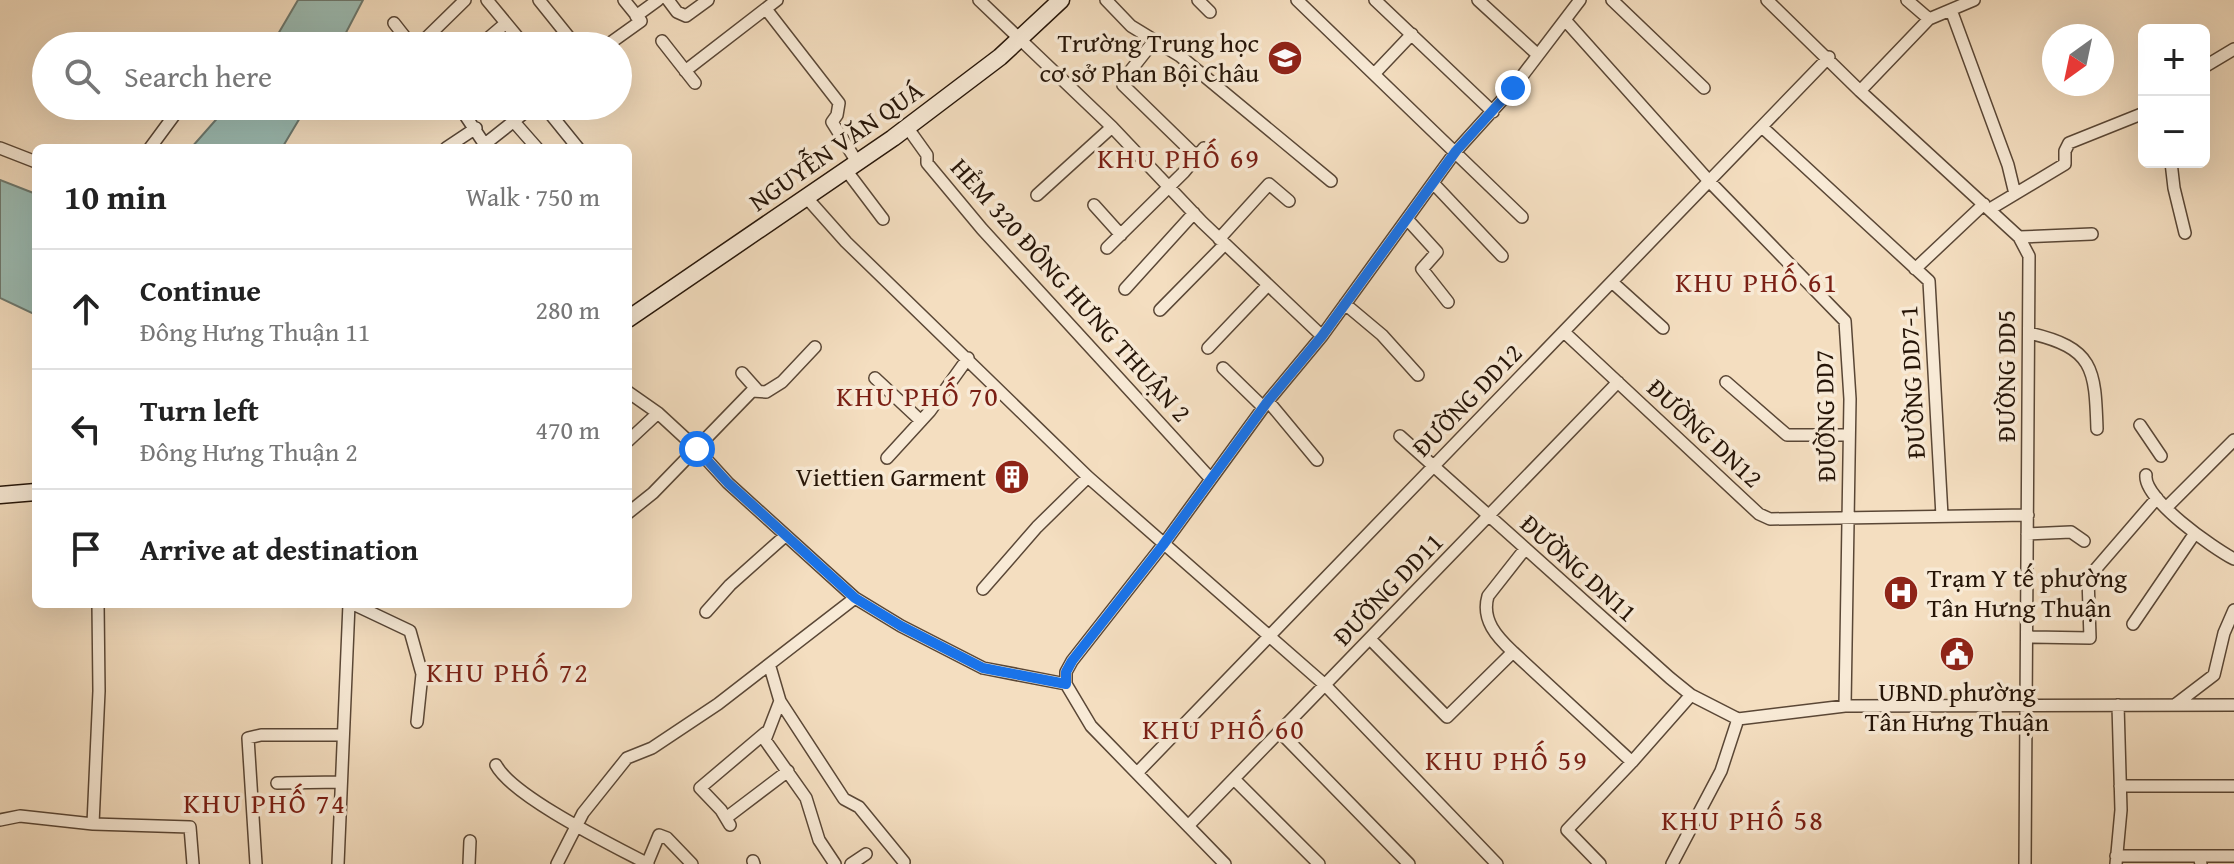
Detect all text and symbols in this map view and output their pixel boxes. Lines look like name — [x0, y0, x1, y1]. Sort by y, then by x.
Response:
place label: Trường Trung học cơ sở Phan Bội Châu — [1040, 23, 1259, 92]
north arrow — [2042, 24, 2114, 96]
map controls — [2138, 24, 2210, 168]
button: + — [2138, 24, 2210, 96]
search box — [32, 32, 632, 120]
school or university icon: Trường Trung học cơ sở Phan Bội Châu — [1266, 39, 1304, 77]
icon: search — [60, 54, 104, 98]
text: Search here — [124, 54, 272, 98]
route end — [1495, 70, 1531, 106]
street label: NGUYỄN VĂN QUÁ — [741, 71, 931, 220]
button: − — [2138, 96, 2210, 168]
district label: KHU PHỐ 69 — [1097, 137, 1261, 178]
street label: HẺM 320 ĐÔNG HƯNG THUẬN 2 — [942, 149, 1201, 430]
text: 10 min — [64, 172, 166, 221]
text: Walk · 750 m — [466, 177, 600, 216]
district label: KHU PHỐ 61 — [1675, 261, 1839, 302]
text: Continue — [140, 268, 261, 312]
icon: ahead — [64, 287, 108, 331]
text: 280 m — [535, 290, 600, 329]
street label: ĐƯỜNG DD7-1 — [1888, 304, 1935, 460]
street label: ĐƯỜNG DD5 — [1986, 310, 2025, 442]
text: Đông Hưng Thuận 11 — [140, 312, 370, 351]
street label: ĐƯỜNG DD12 — [1402, 334, 1531, 465]
street label: ĐƯỜNG DD7 — [1804, 350, 1845, 482]
street label: ĐƯỜNG DN12 — [1639, 369, 1772, 497]
district label: KHU PHỐ 70 — [836, 375, 1000, 416]
text: Turn left — [140, 388, 259, 432]
icon: left — [64, 407, 108, 451]
text: 470 m — [535, 410, 600, 449]
route start — [679, 431, 715, 467]
text: Đông Hưng Thuận 2 — [140, 432, 358, 471]
place label: Viettien Garment — [796, 457, 986, 496]
building icon: Viettien Garment — [993, 458, 1031, 496]
street label: ĐƯỜNG DN11 — [1512, 504, 1647, 631]
street label: ĐƯỜNG DD11 — [1323, 523, 1452, 654]
icon: arrive — [64, 527, 108, 571]
text: Arrive at destination — [140, 527, 418, 571]
place label: Trạm Y tế phường Tân Hưng Thuận — [1927, 558, 2127, 627]
hospital icon: Trạm Y tế phường Tân Hưng Thuận — [1882, 574, 1920, 612]
public building icon: UBND phường Tân Hưng Thuận — [1938, 635, 1976, 673]
district label: KHU PHỐ 72 — [426, 651, 590, 692]
place label: UBND phường Tân Hưng Thuận — [1865, 672, 2050, 741]
district label: KHU PHỐ 60 — [1142, 708, 1306, 749]
district label: KHU PHỐ 59 — [1425, 739, 1589, 780]
district label: KHU PHỐ 74 — [183, 782, 347, 823]
district label: KHU PHỐ 58 — [1661, 799, 1825, 840]

